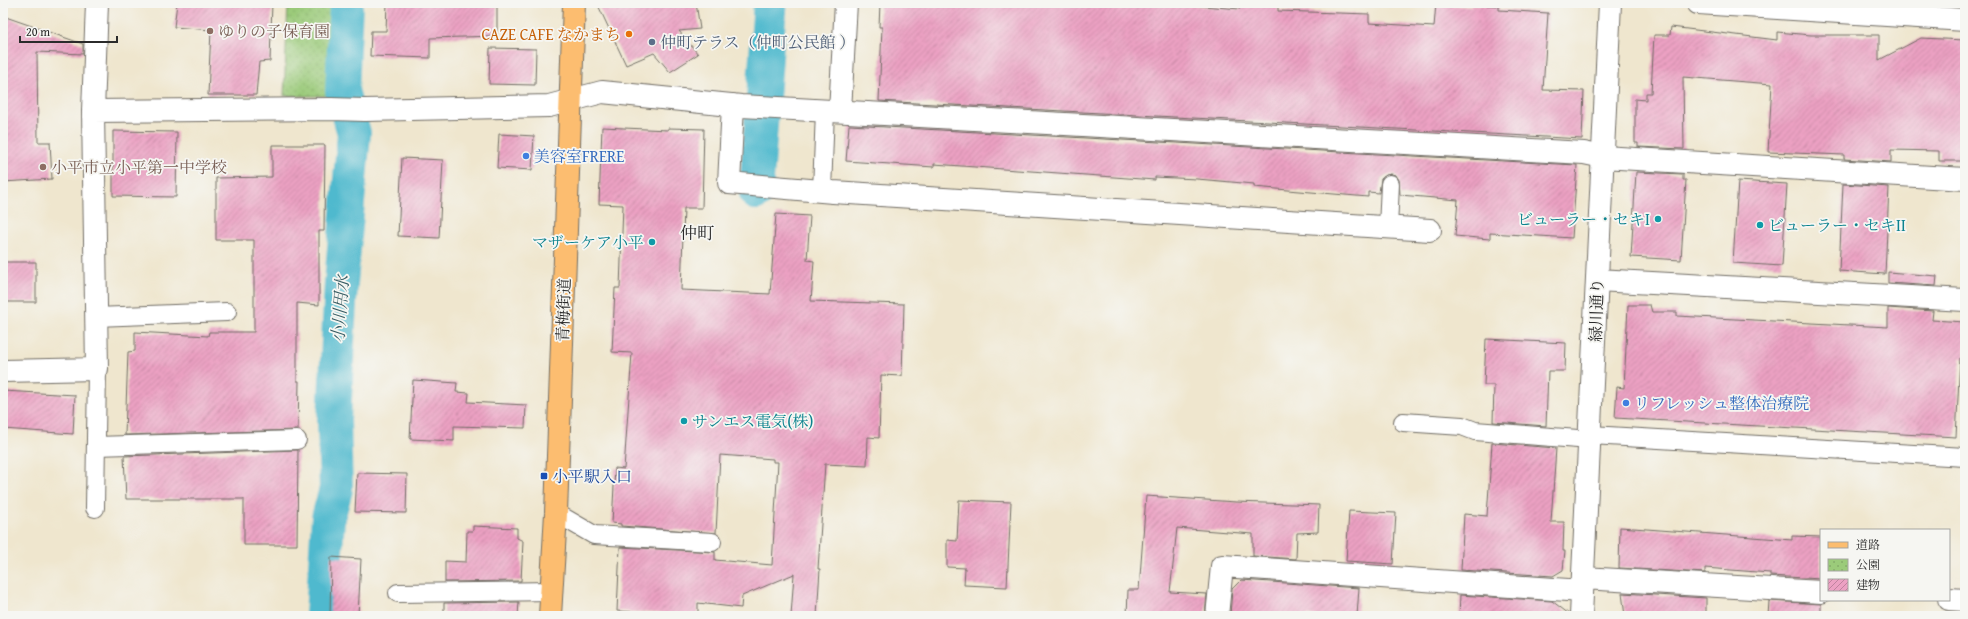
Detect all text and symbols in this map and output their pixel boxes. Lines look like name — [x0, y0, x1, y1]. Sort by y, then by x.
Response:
scale bar — [20, 18, 117, 44]
place label: ゆりの子保育園 — [218, 19, 330, 43]
place label: CAZE CAFE なかまち — [482, 22, 621, 46]
text: 20 m — [26, 23, 50, 40]
marker: ゆりの子保育園 — [205, 26, 215, 36]
marker: CAZE CAFE なかまち — [624, 29, 634, 39]
place label: 仲町テラス（仲町公民館 ） — [660, 30, 855, 54]
marker: 仲町テラス（仲町公民館 ） — [647, 37, 657, 47]
place label: 美容室FRERE — [534, 144, 624, 168]
marker: 美容室FRERE — [521, 151, 531, 161]
place label: 小平市立小平第一中学校 — [51, 155, 227, 179]
marker: 小平市立小平第一中学校 — [38, 162, 48, 172]
place label: ビューラー・セキⅠ — [1517, 207, 1650, 231]
place label: ビューラー・セキⅡ — [1768, 213, 1906, 237]
marker: ビューラー・セキⅠ — [1653, 214, 1663, 224]
district label: 仲町 — [680, 220, 714, 245]
marker: ビューラー・セキⅡ — [1755, 220, 1765, 230]
place label: マザーケア小平 — [532, 230, 644, 254]
marker: マザーケア小平 — [647, 237, 657, 247]
water label: 小川用水 — [325, 272, 354, 344]
street label: 青梅街道 — [550, 278, 576, 342]
street label: 緑川通り — [1583, 278, 1609, 342]
place label: リフレッシュ整体治療院 — [1634, 391, 1809, 415]
marker: リフレッシュ整体治療院 — [1621, 398, 1631, 408]
place label: サンエス電気(株) — [692, 409, 814, 433]
marker: サンエス電気(株) — [679, 416, 689, 426]
place label: 小平駅入口 — [552, 464, 632, 488]
marker: 小平駅入口 — [539, 471, 549, 481]
legend — [1820, 529, 1950, 601]
text: 道路 — [1856, 536, 1880, 553]
text: 公園 — [1856, 556, 1880, 573]
text: 建物 — [1856, 576, 1880, 593]

